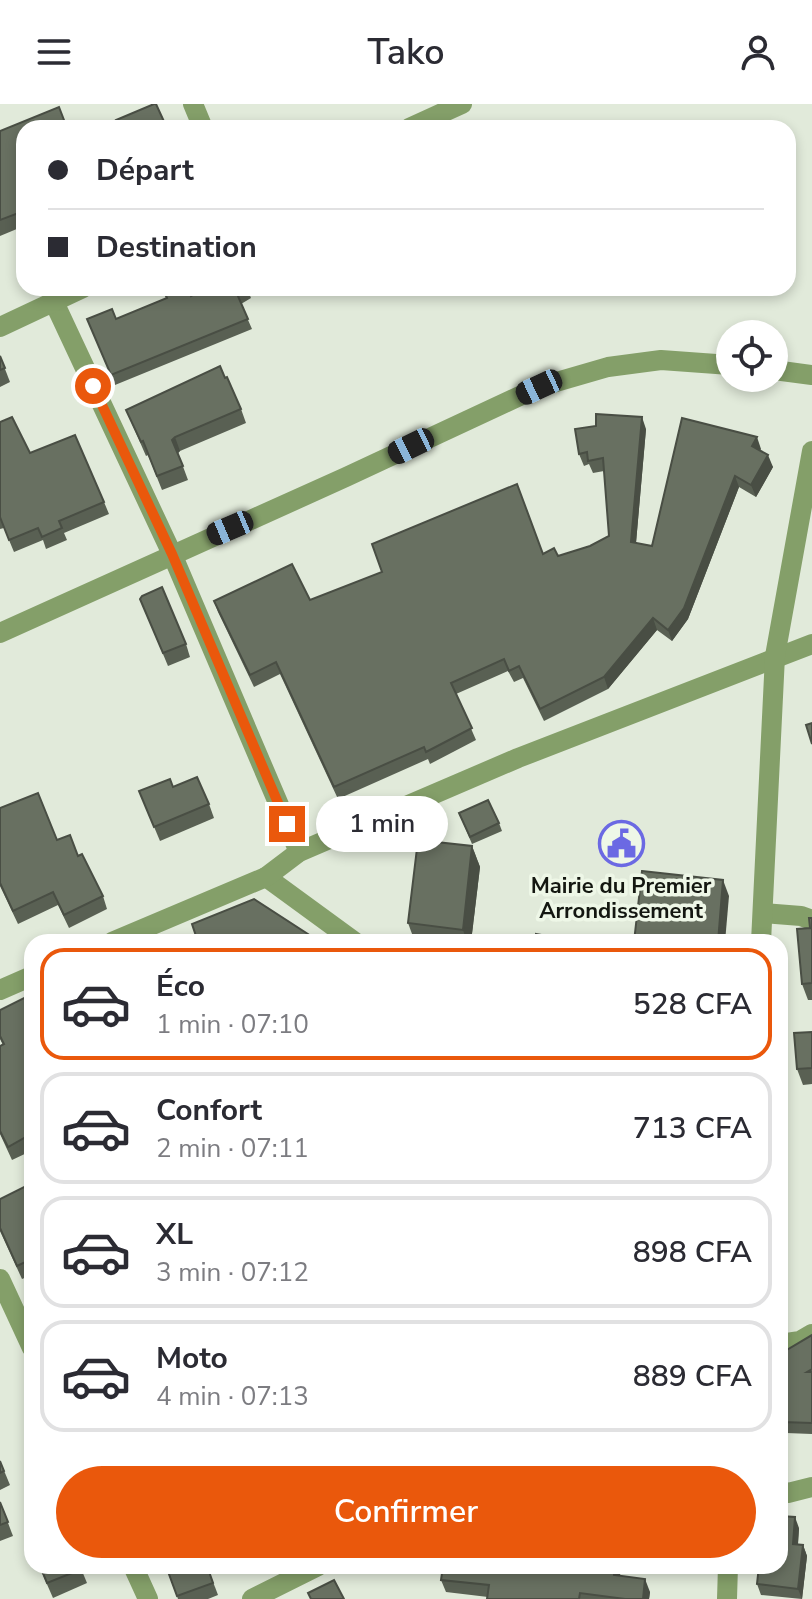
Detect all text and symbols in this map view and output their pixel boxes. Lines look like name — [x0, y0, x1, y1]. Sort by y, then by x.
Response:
text: Tako — [367, 28, 445, 77]
icon: menu — [32, 30, 76, 74]
icon: person — [736, 30, 780, 74]
text: Départ — [96, 150, 194, 191]
text: Destination — [96, 227, 257, 268]
map controls — [716, 320, 788, 392]
button: locate — [716, 320, 788, 392]
car — [512, 366, 566, 408]
route start — [75, 368, 111, 404]
car — [384, 425, 438, 467]
car — [203, 508, 257, 548]
callout: 1 min — [315, 796, 447, 852]
route end — [269, 806, 305, 842]
text: 1 min — [349, 806, 415, 841]
public building icon: Mairie du Premier Arrondissement — [597, 820, 645, 868]
place label: Mairie du Premier Arrondissement — [531, 871, 712, 926]
text: Éco — [156, 966, 205, 1007]
icon: car — [60, 968, 132, 1040]
text: 528 CFA — [633, 984, 752, 1025]
text: 1 min · 07:10 — [156, 1007, 309, 1042]
text: Confort — [156, 1090, 262, 1131]
icon: car — [60, 1092, 132, 1164]
text: 713 CFA — [633, 1108, 752, 1149]
text: 2 min · 07:11 — [156, 1131, 309, 1166]
text: XL — [156, 1214, 193, 1255]
icon: car — [60, 1216, 132, 1288]
text: 898 CFA — [633, 1232, 752, 1273]
text: 3 min · 07:12 — [156, 1255, 309, 1290]
text: Moto — [156, 1338, 228, 1379]
icon: car — [60, 1340, 132, 1412]
text: 889 CFA — [633, 1356, 752, 1397]
text: 4 min · 07:13 — [156, 1379, 309, 1414]
button: Confirmer — [56, 1466, 756, 1558]

